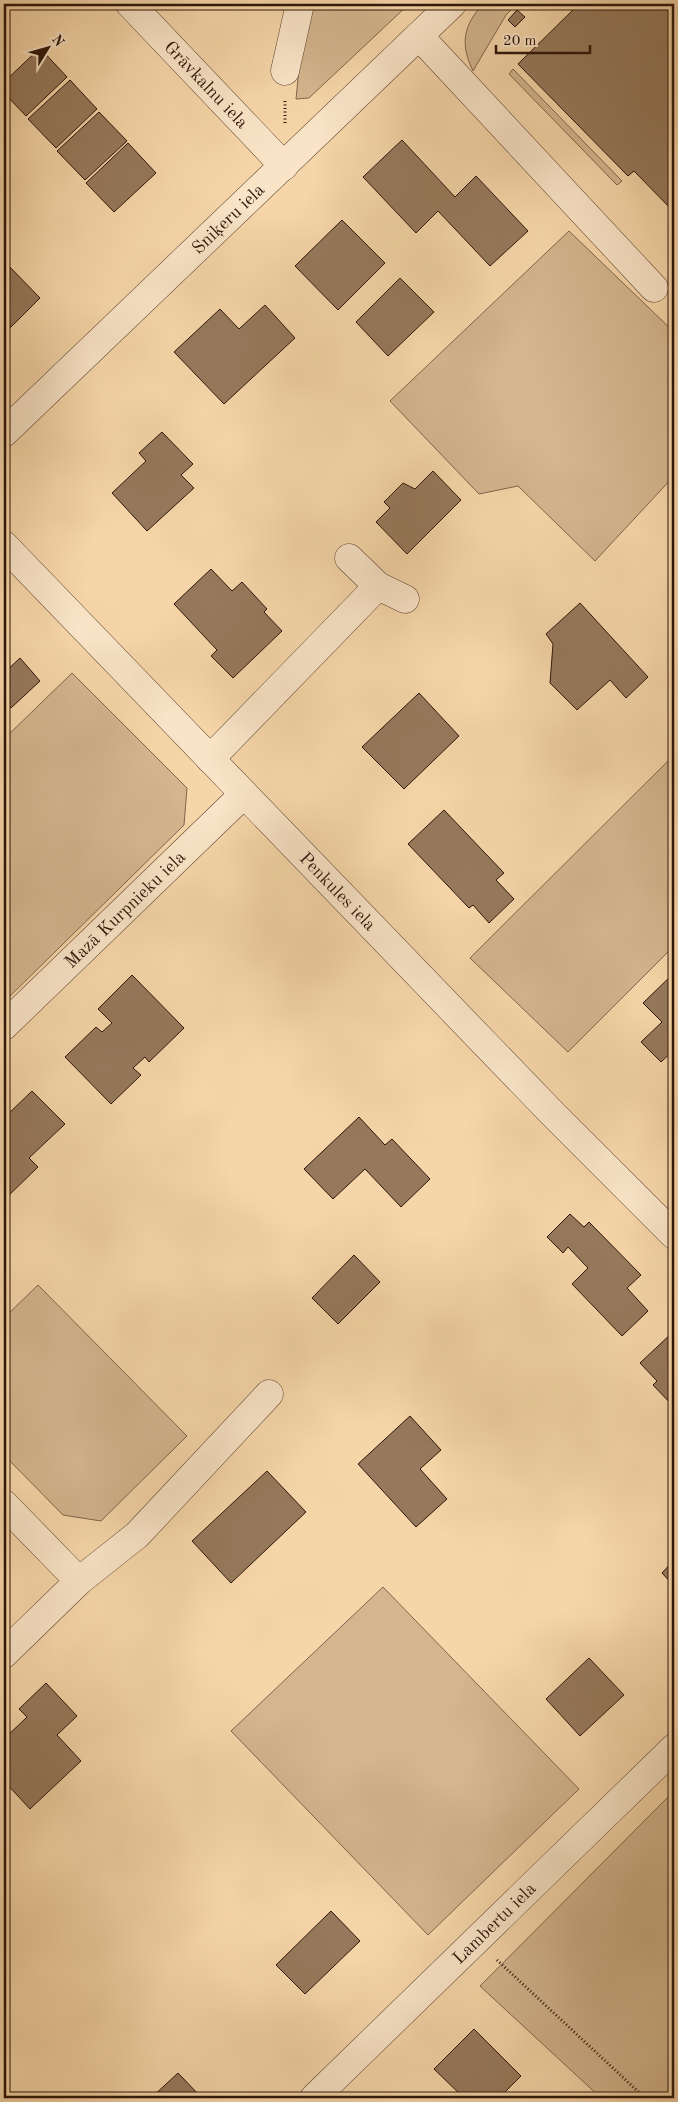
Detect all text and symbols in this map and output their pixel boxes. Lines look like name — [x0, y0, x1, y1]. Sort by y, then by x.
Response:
north arrow — [22, 22, 72, 72]
scale bar — [496, 22, 589, 54]
text: N — [49, 32, 67, 50]
text: 20 m — [503, 34, 537, 49]
street label: Grāvkalnu iela — [160, 38, 251, 132]
street label: Sniķeru iela — [189, 181, 268, 258]
street label: Mazā Kurpnieku iela — [62, 848, 189, 972]
street label: Penkules iela — [296, 849, 379, 935]
street label: Lambertu iela — [450, 1880, 540, 1968]

